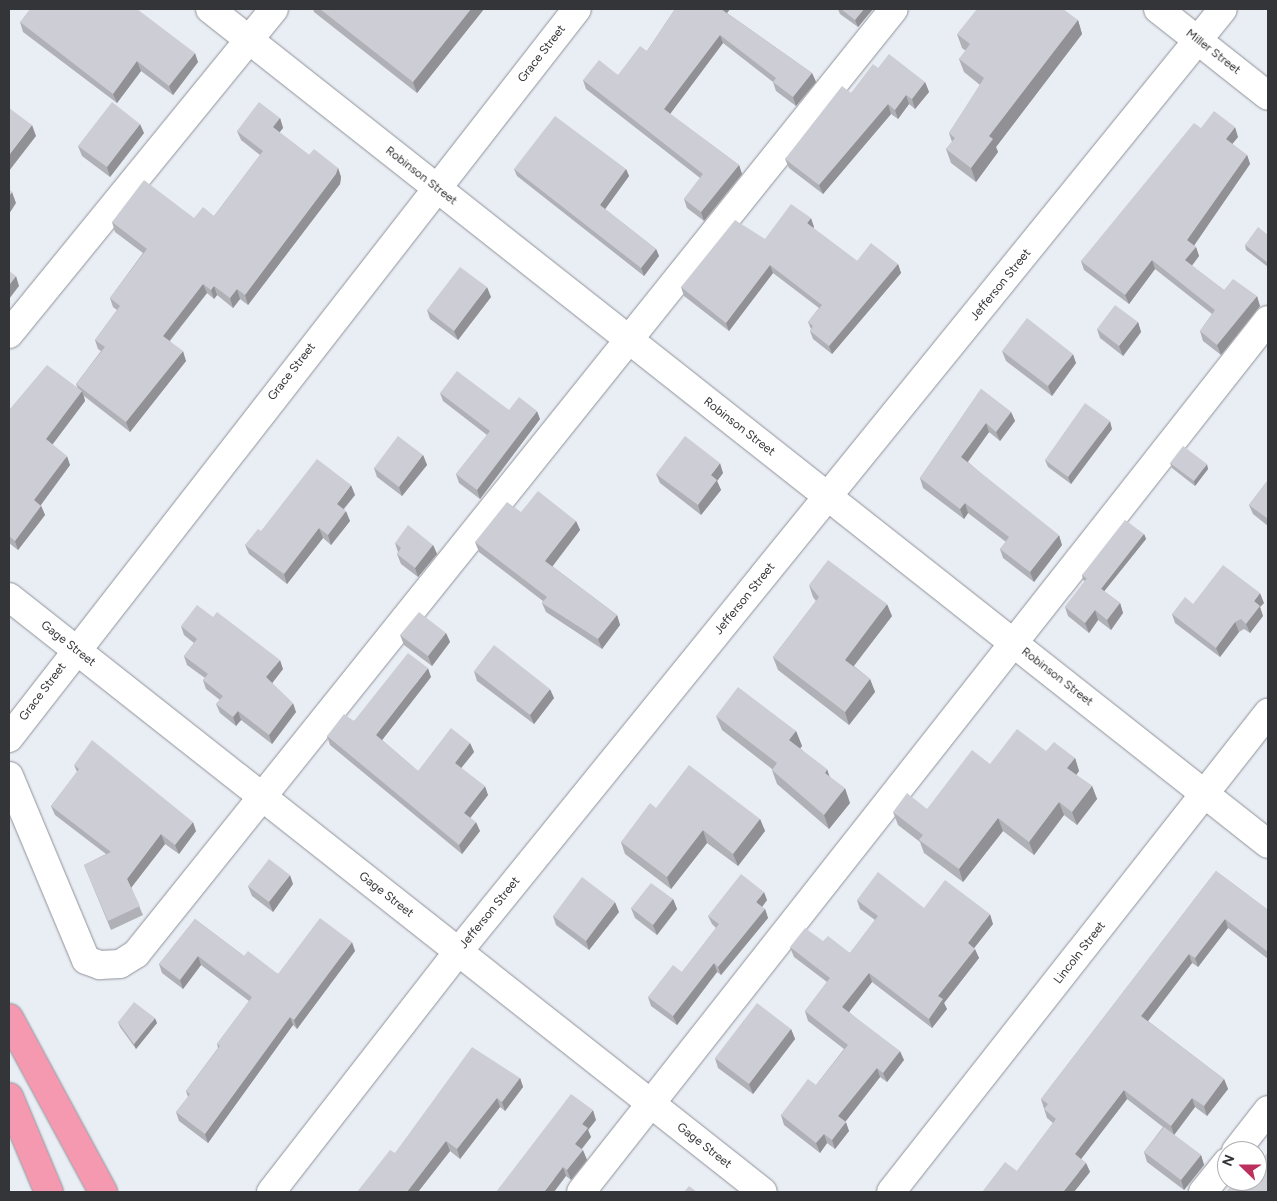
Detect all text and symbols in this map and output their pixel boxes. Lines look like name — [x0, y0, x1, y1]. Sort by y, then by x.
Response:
street label: Grace Street — [515, 22, 569, 86]
street label: Miller Street — [1183, 26, 1243, 78]
street label: Robinson Street — [382, 144, 460, 208]
street label: Jefferson Street — [968, 246, 1034, 324]
street label: Grace Street — [265, 340, 319, 404]
street label: Robinson Street — [700, 395, 778, 459]
street label: Jefferson Street — [712, 560, 778, 638]
street label: Gage Street — [38, 618, 98, 670]
street label: Robinson Street — [1018, 645, 1096, 709]
street label: Grace Street — [17, 660, 69, 724]
street label: Gage Street — [356, 869, 416, 921]
street label: Jefferson Street — [457, 874, 523, 952]
street label: Lincoln Street — [1051, 919, 1109, 987]
street label: Gage Street — [674, 1120, 734, 1172]
north arrow — [1217, 1141, 1267, 1191]
text: N — [1219, 1152, 1238, 1169]

